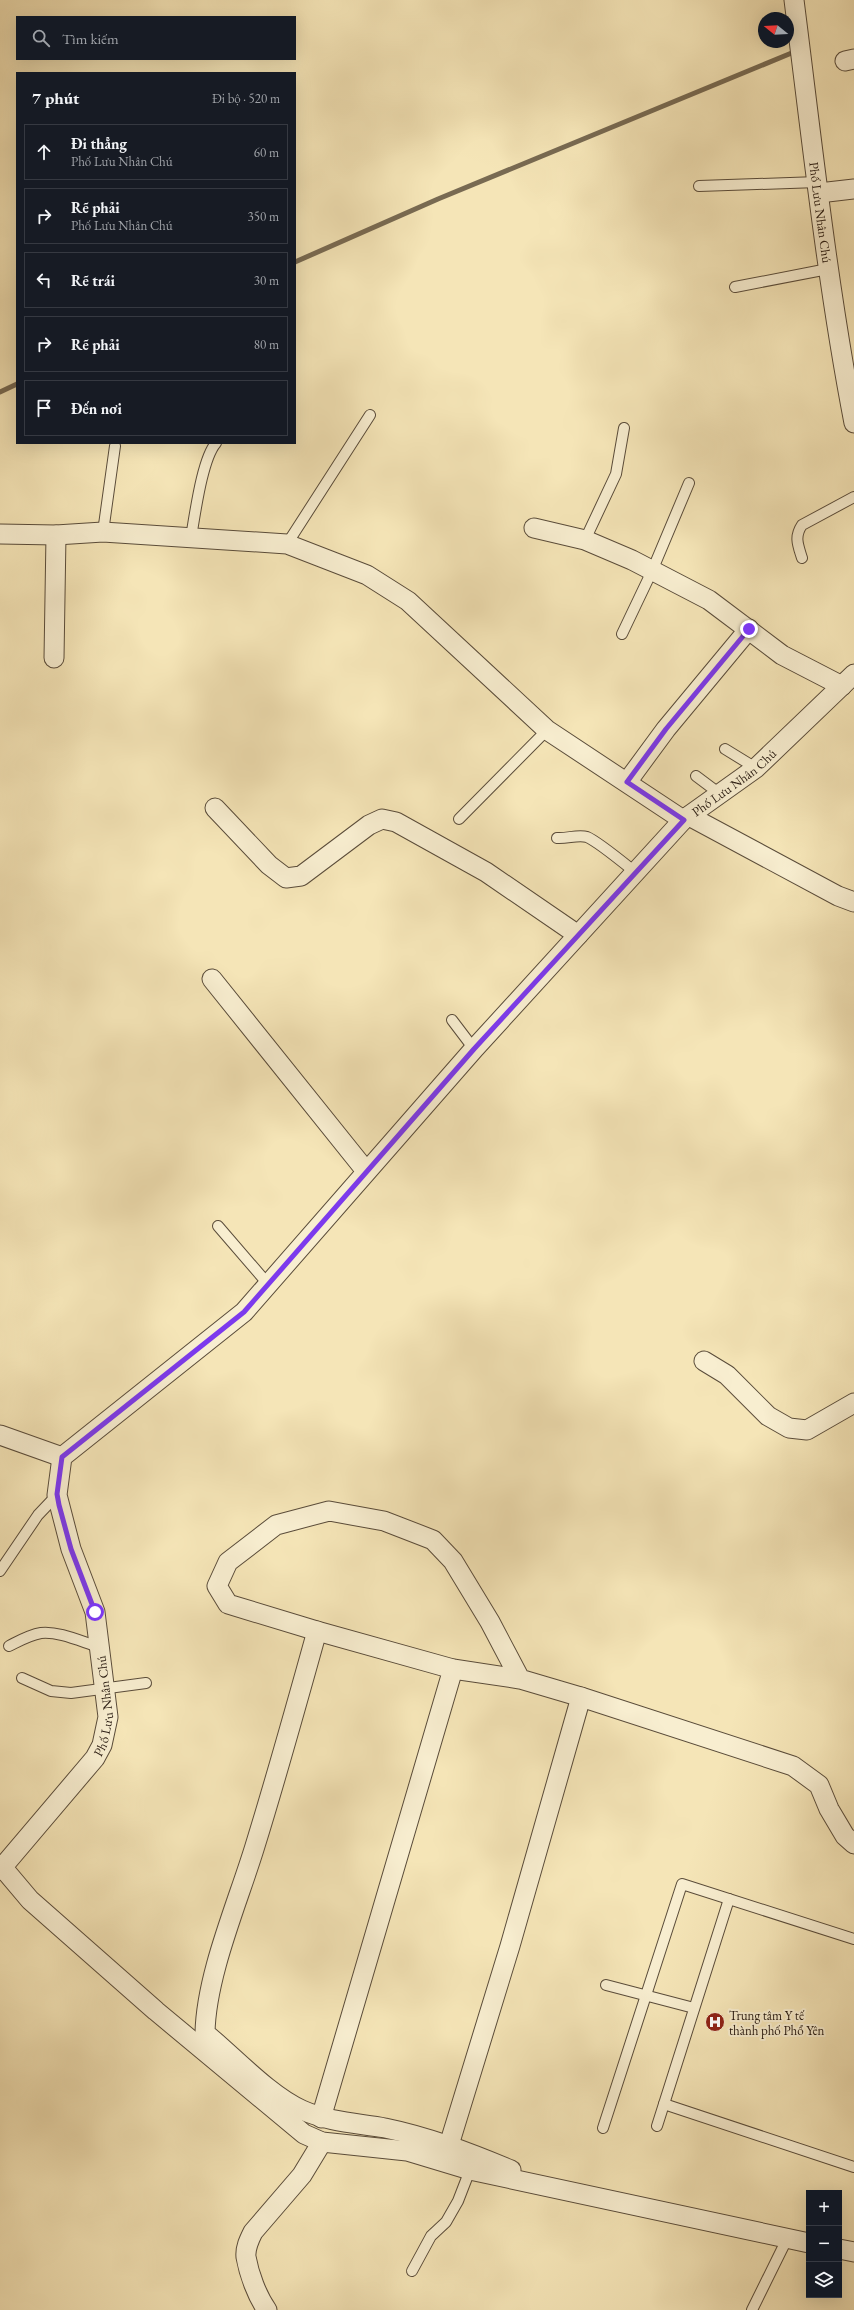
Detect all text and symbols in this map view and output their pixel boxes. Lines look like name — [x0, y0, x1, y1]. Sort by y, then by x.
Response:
north arrow — [758, 12, 794, 48]
search box — [16, 16, 296, 60]
icon: search — [30, 27, 52, 49]
text: Tìm kiếm — [62, 29, 119, 48]
text: 7 phút — [32, 87, 79, 109]
text: Đi bộ · 520 m — [212, 90, 280, 107]
text: Đi thẳng — [71, 134, 127, 153]
icon: ahead — [33, 141, 55, 163]
text: 60 m — [254, 144, 279, 161]
text: Phố Lưu Nhân Chú — [71, 153, 173, 170]
street label: Phố Lưu Nhân Chú — [805, 161, 836, 264]
text: Rẽ phải — [71, 198, 120, 217]
icon: right — [33, 205, 55, 227]
text: 350 m — [248, 208, 279, 225]
text: Phố Lưu Nhân Chú — [71, 217, 173, 234]
icon: left — [33, 269, 55, 291]
text: Rẽ trái — [71, 271, 115, 290]
text: 30 m — [254, 272, 279, 289]
icon: right — [33, 333, 55, 355]
text: Rẽ phải — [71, 335, 120, 354]
text: 80 m — [254, 336, 279, 353]
icon: arrive — [33, 397, 55, 419]
text: Đến nơi — [71, 399, 122, 418]
route end — [740, 620, 758, 638]
street label: Phố Lưu Nhân Chú — [688, 745, 780, 820]
route start — [86, 1603, 104, 1621]
street label: Phố Lưu Nhân Chú — [89, 1655, 117, 1759]
place label: Trung tâm Y tế thành phố Phổ Yên — [729, 2007, 825, 2039]
hospital icon: Trung tâm Y tế thành phố Phổ Yên — [704, 2011, 726, 2033]
map controls — [806, 2190, 842, 2298]
button: + — [806, 2190, 842, 2226]
button: − — [806, 2226, 842, 2262]
button: layers — [806, 2262, 842, 2298]

